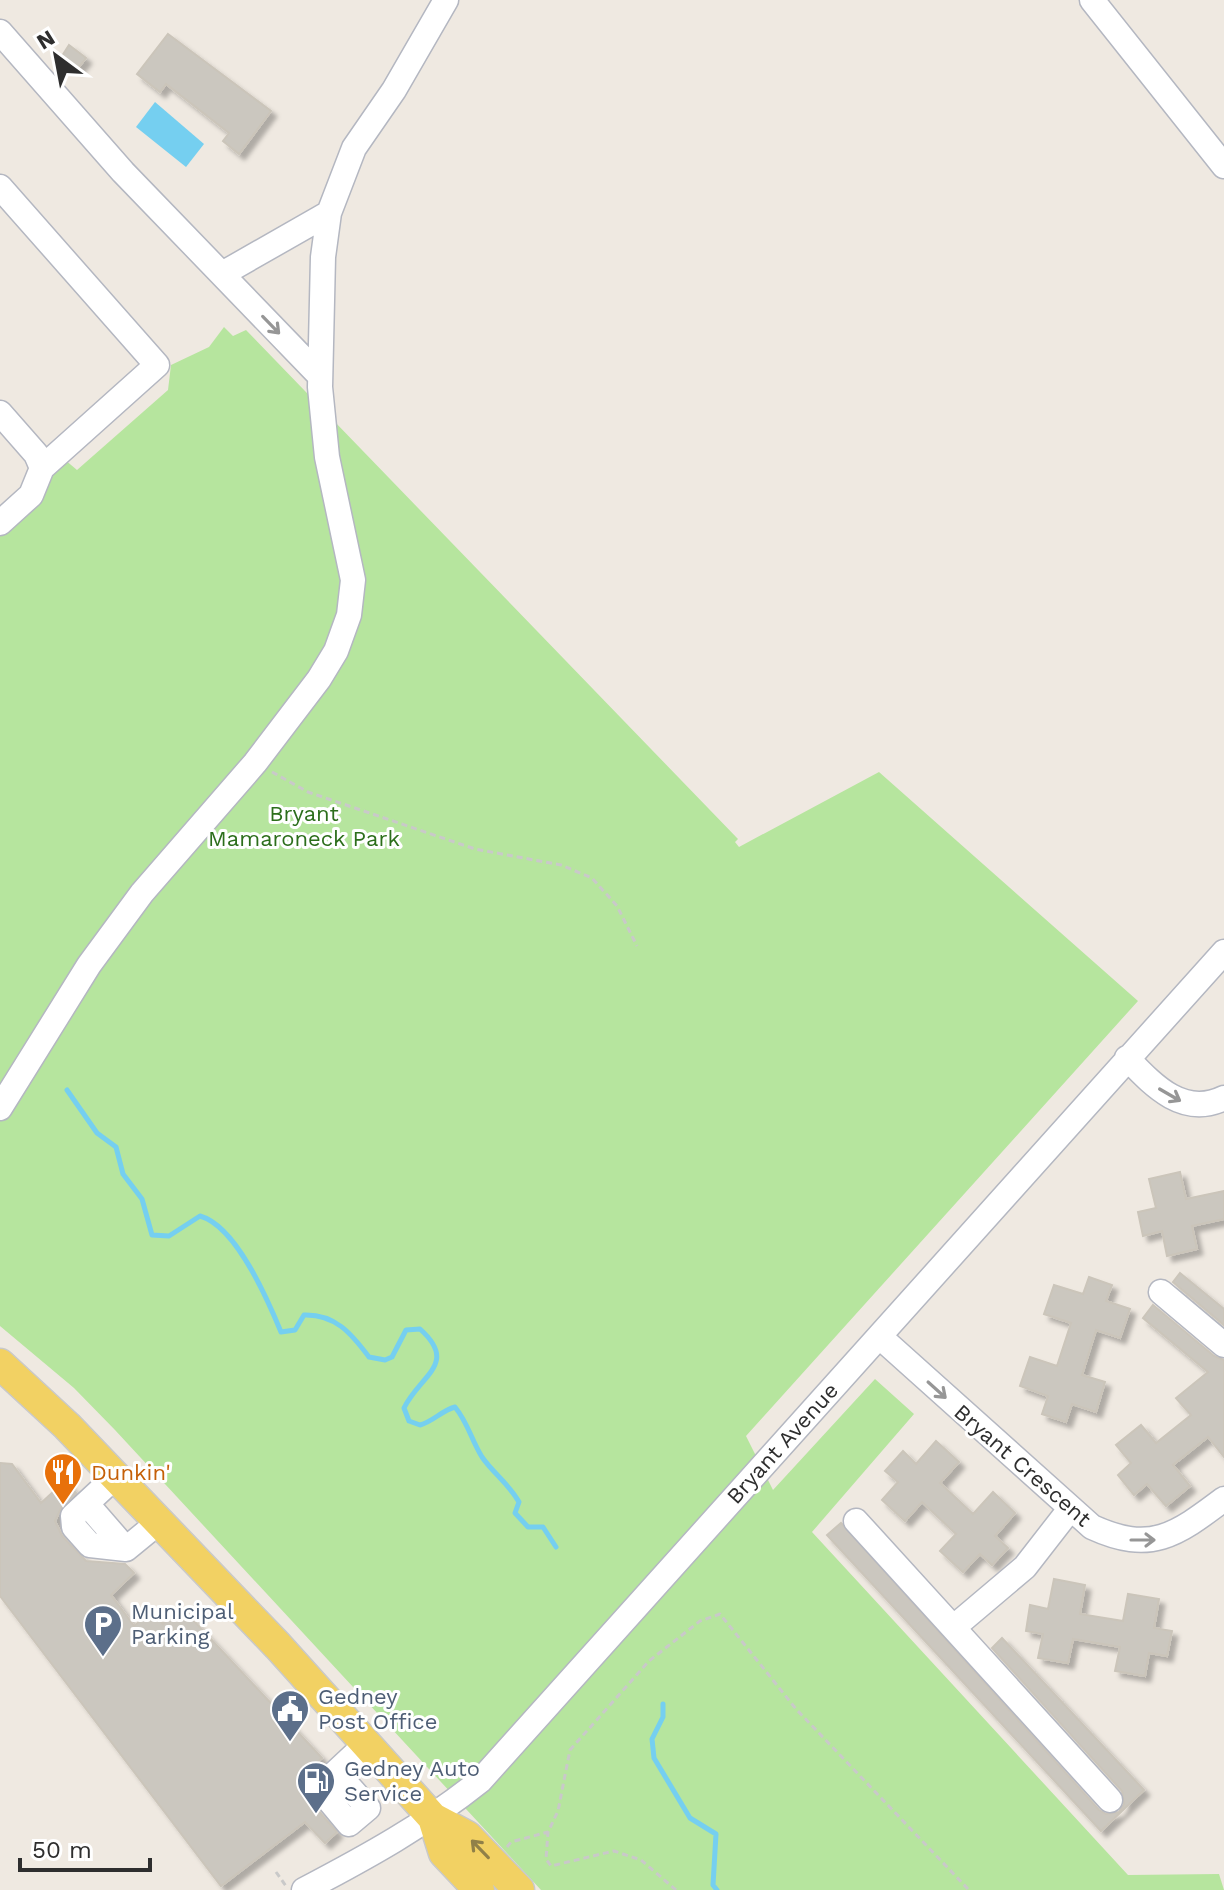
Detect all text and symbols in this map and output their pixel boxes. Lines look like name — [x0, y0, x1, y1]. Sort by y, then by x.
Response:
north arrow — [16, 16, 96, 96]
text: N — [32, 25, 59, 54]
one-way arrow — [261, 315, 280, 334]
park label: Bryant Mamaroneck Park — [208, 801, 400, 851]
one-way arrow — [1158, 1087, 1181, 1103]
street label: Bryant Avenue — [722, 1378, 843, 1509]
one-way arrow — [927, 1380, 947, 1398]
street label: Bryant Crescent — [949, 1399, 1096, 1531]
restaurant icon: Dunkin' — [42, 1451, 84, 1506]
place label: Dunkin' — [91, 1460, 171, 1485]
one-way arrow — [1129, 1532, 1155, 1548]
place label: Municipal Parking — [131, 1599, 234, 1649]
parking icon: Municipal Parking — [82, 1603, 124, 1658]
place label: Gedney Post Office — [318, 1684, 437, 1734]
public building icon: Gedney Post Office — [269, 1688, 311, 1743]
place label: Gedney Auto Service — [344, 1756, 480, 1806]
fuel station icon: Gedney Auto Service — [295, 1760, 337, 1815]
scale bar — [20, 1822, 150, 1872]
text: 50 m — [32, 1836, 92, 1864]
one-way arrow — [471, 1840, 490, 1859]

